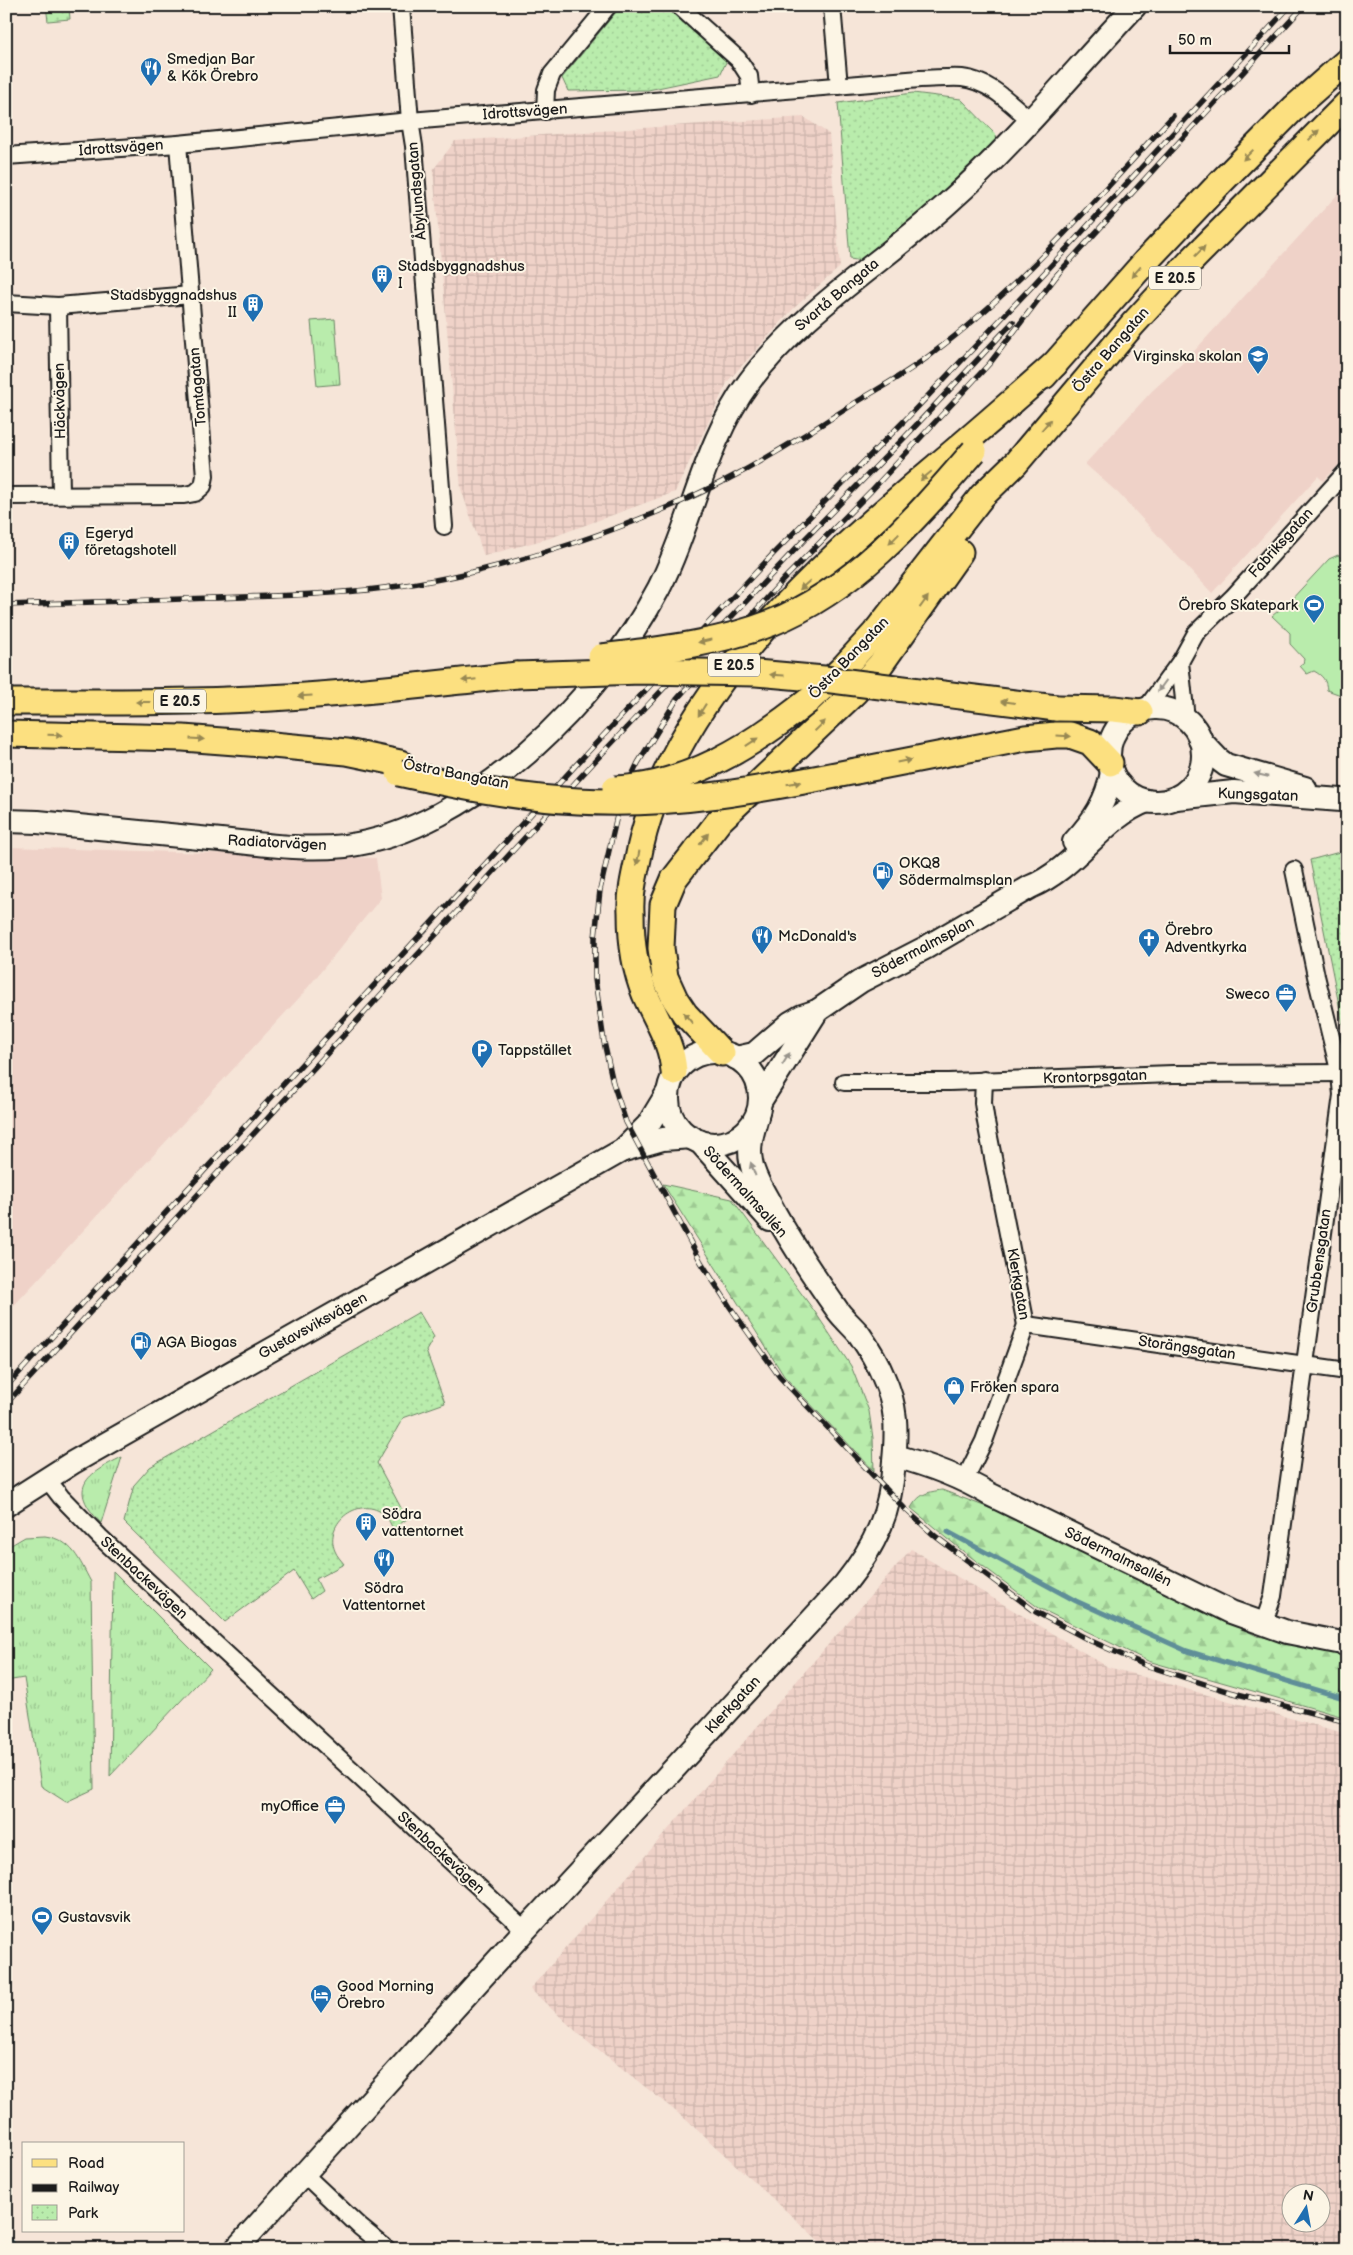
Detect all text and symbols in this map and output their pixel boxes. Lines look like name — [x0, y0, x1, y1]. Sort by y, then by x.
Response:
scale bar — [1170, 22, 1289, 54]
text: 50 m — [1178, 31, 1212, 50]
place label: Smedjan Bar & Kök Örebro — [167, 50, 258, 86]
restaurant icon: Smedjan Bar & Kök Örebro — [139, 56, 163, 87]
street label: Idrottsvägen — [482, 100, 568, 124]
one-way arrow — [1308, 129, 1320, 141]
street label: Idrottsvägen — [78, 136, 164, 160]
street label: Åbylundsgatan — [402, 141, 431, 241]
one-way arrow — [1242, 148, 1254, 160]
one-way arrow — [1194, 245, 1206, 257]
street label: Svartå Bangata — [791, 254, 883, 336]
place label: Stadsbyggnadshus I — [398, 257, 525, 293]
building icon: Stadsbyggnadshus I — [370, 263, 394, 294]
one-way arrow — [1130, 266, 1142, 278]
road number: E 20.5 — [1149, 266, 1201, 290]
place label: Stadsbyggnadshus II — [110, 286, 238, 322]
building icon: Stadsbyggnadshus II — [241, 292, 265, 323]
street label: Östra Bangatan — [1069, 303, 1153, 397]
school or university icon: Virginska skolan — [1246, 344, 1270, 375]
street label: Tomtagatan — [185, 347, 211, 427]
place label: Virginska skolan — [1133, 347, 1242, 366]
street label: Häckvägen — [50, 363, 70, 439]
one-way arrow — [1041, 419, 1052, 432]
one-way arrow — [919, 470, 932, 481]
street label: Fabriksgatan — [1245, 504, 1317, 582]
place label: Egeryd företagshotell — [85, 524, 177, 560]
building icon: Egeryd företagshotell — [57, 530, 81, 561]
one-way arrow — [888, 532, 900, 544]
one-way arrow — [800, 579, 812, 591]
sports icon: Örebro Skatepark — [1302, 593, 1326, 624]
one-way arrow — [919, 595, 929, 608]
place label: Örebro Skatepark — [1179, 596, 1299, 615]
street label: Östra Bangatan — [805, 613, 893, 703]
one-way arrow — [698, 637, 713, 645]
road number: E 20.5 — [708, 654, 760, 676]
one-way arrow — [769, 671, 785, 679]
one-way arrow — [460, 676, 476, 684]
one-way arrow — [1157, 679, 1167, 693]
road number: E 20.5 — [154, 689, 206, 712]
one-way arrow — [297, 692, 313, 700]
one-way arrow — [134, 698, 150, 706]
one-way arrow — [999, 698, 1015, 706]
one-way arrow — [698, 703, 707, 717]
one-way arrow — [814, 720, 826, 732]
one-way arrow — [47, 731, 63, 739]
one-way arrow — [1056, 732, 1072, 740]
one-way arrow — [189, 735, 205, 743]
one-way arrow — [745, 737, 759, 747]
street label: Östra Bangatan — [402, 754, 510, 794]
one-way arrow — [896, 757, 912, 765]
one-way arrow — [1253, 771, 1268, 779]
one-way arrow — [786, 779, 801, 787]
street label: Kungsgatan — [1217, 784, 1299, 806]
street label: Radiatorvägen — [227, 831, 327, 855]
one-way arrow — [698, 833, 709, 846]
one-way arrow — [633, 850, 641, 866]
place label: OKQ8 Södermalmsplan — [899, 854, 1012, 890]
fuel station icon: OKQ8 Södermalmsplan — [871, 860, 895, 891]
street label: Södermalmsplan — [868, 913, 978, 983]
place label: Örebro Adventkyrka — [1165, 921, 1247, 957]
restaurant icon: McDonald's — [750, 924, 774, 955]
place label: McDonald's — [778, 927, 857, 946]
church icon: Örebro Adventkyrka — [1137, 927, 1161, 958]
office icon: Sweco — [1274, 982, 1298, 1013]
place label: Sweco — [1226, 985, 1270, 1004]
one-way arrow — [683, 1011, 694, 1024]
parking icon: Tappstället — [470, 1038, 494, 1069]
place label: Tappstället — [498, 1041, 572, 1060]
one-way arrow — [782, 1052, 791, 1066]
street label: Krontorpsgatan — [1043, 1066, 1147, 1088]
street label: Södermalmsallén — [699, 1142, 791, 1242]
one-way arrow — [749, 1161, 757, 1176]
street label: Grubbensgatan — [1302, 1208, 1336, 1314]
street label: Klerkgatan — [1002, 1247, 1034, 1321]
street label: Gustavsviksvägen — [255, 1288, 371, 1364]
fuel station icon: AGA Biogas — [129, 1330, 153, 1361]
street label: Storängsgatan — [1137, 1332, 1237, 1364]
place label: AGA Biogas — [157, 1333, 237, 1352]
shop icon: Fröken spara — [942, 1375, 966, 1406]
place label: Fröken spara — [970, 1378, 1059, 1397]
place label: Södra vattentornet — [381, 1505, 464, 1541]
building icon: Södra vattentornet — [354, 1511, 378, 1542]
street label: Södermalmsallén — [1061, 1523, 1175, 1591]
street label: Stenbackevägen — [96, 1532, 192, 1624]
restaurant icon: Södra Vattentornet — [372, 1547, 396, 1578]
place label: Södra Vattentornet — [343, 1579, 426, 1615]
street label: Klerkgatan — [701, 1672, 765, 1738]
office icon: myOffice — [323, 1794, 347, 1825]
place label: myOffice — [261, 1797, 319, 1816]
street label: Stenbackevägen — [393, 1807, 489, 1899]
sports icon: Gustavsvik — [30, 1905, 54, 1936]
place label: Gustavsvik — [58, 1908, 131, 1927]
place label: Good Morning Örebro — [337, 1977, 434, 2013]
hotel icon: Good Morning Örebro — [309, 1983, 333, 2014]
legend — [22, 2142, 185, 2232]
text: Road — [68, 2154, 104, 2173]
text: Railway — [68, 2178, 119, 2197]
north arrow — [1280, 2182, 1330, 2232]
text: N — [1302, 2186, 1315, 2205]
text: Park — [68, 2204, 99, 2223]

